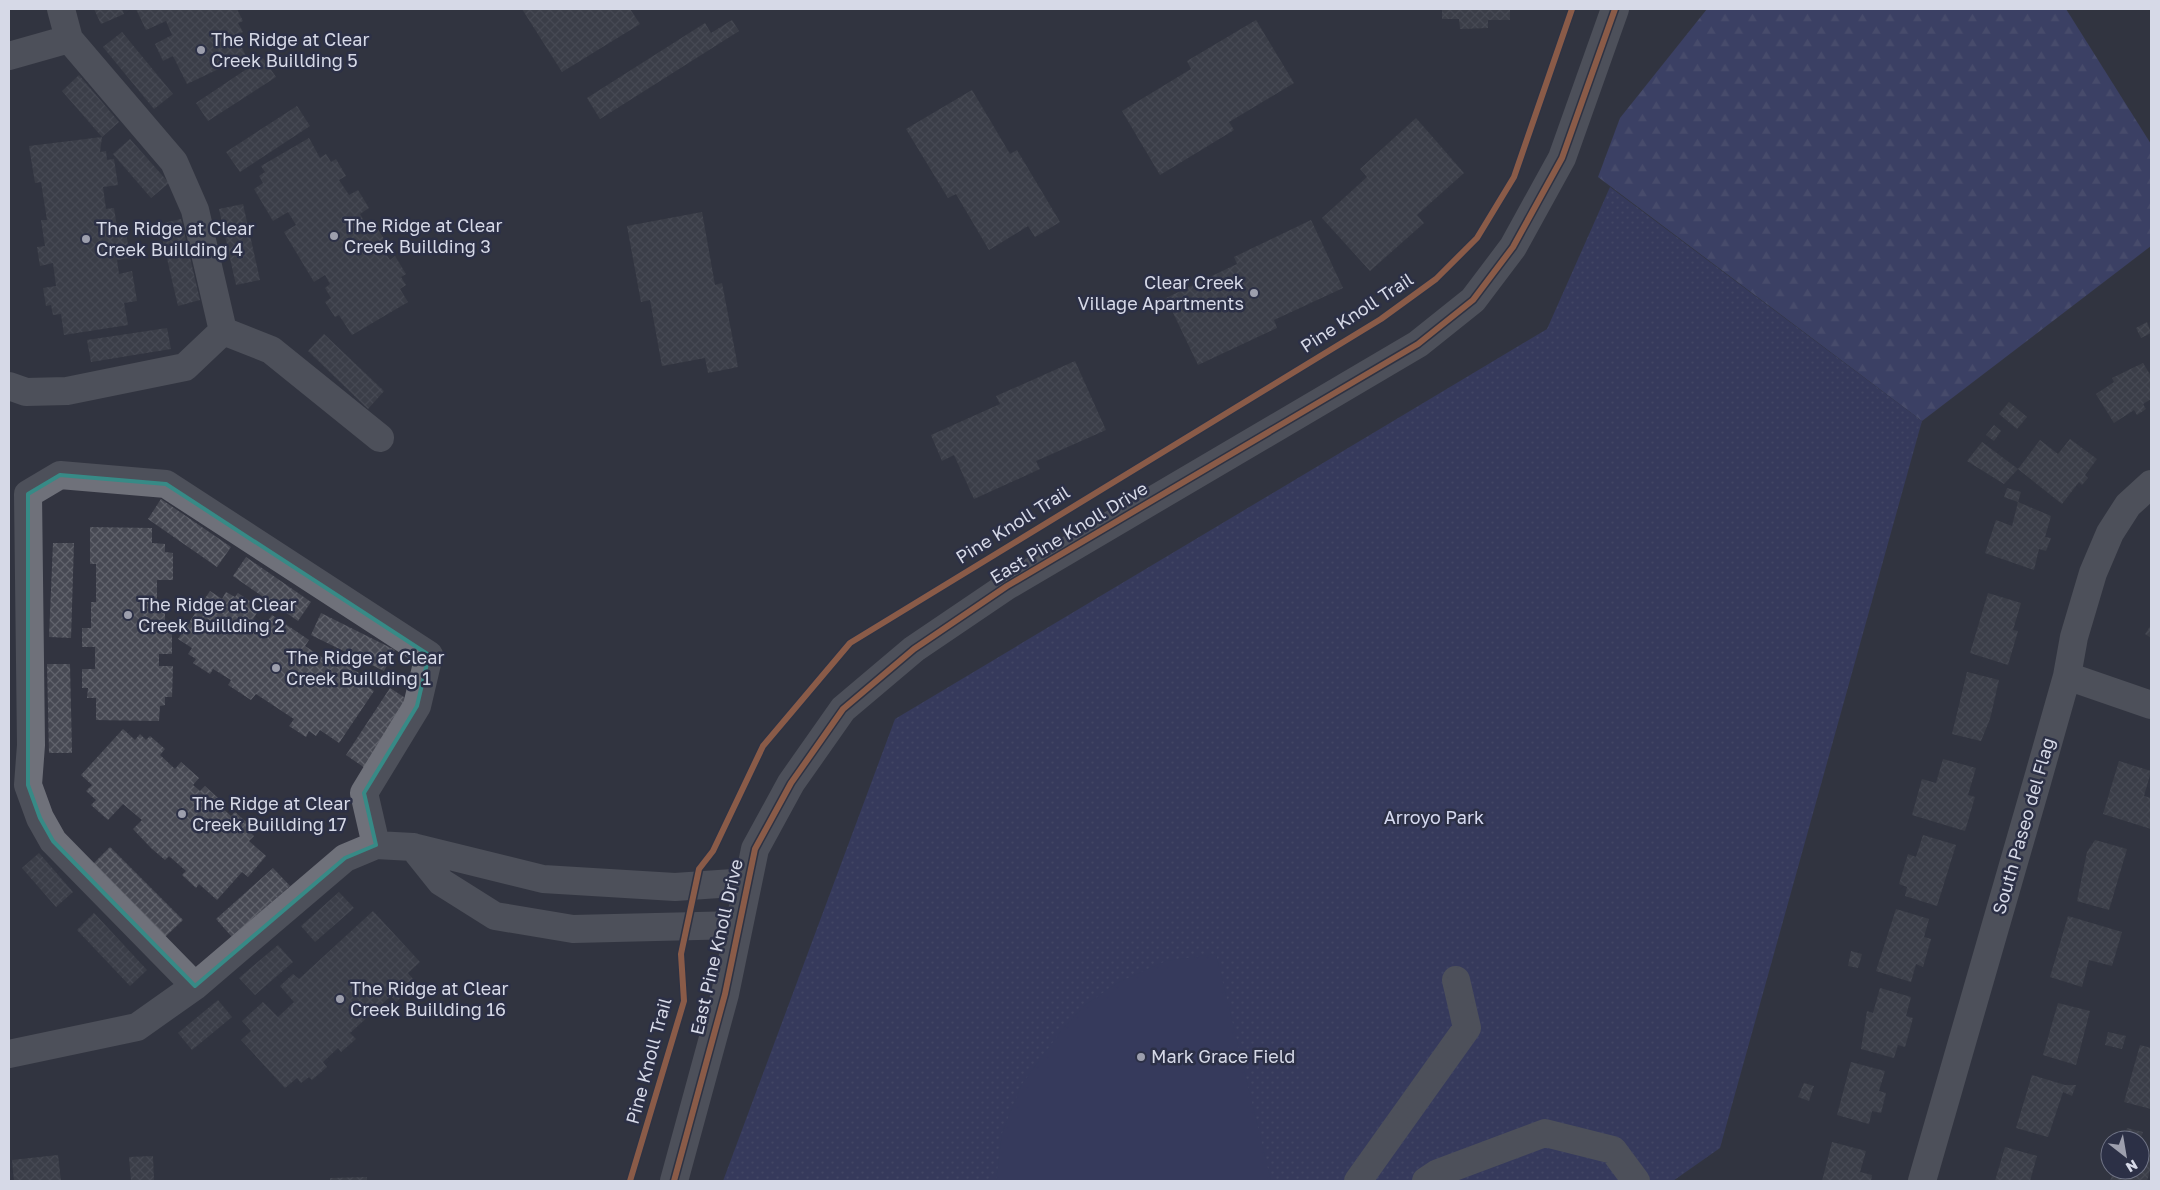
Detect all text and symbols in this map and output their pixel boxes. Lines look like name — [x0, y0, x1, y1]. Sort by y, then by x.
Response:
place label: The Ridge at Clear Creek Buillding 5 — [211, 28, 369, 71]
marker: The Ridge at Clear Creek Buillding 5 — [195, 44, 207, 56]
place label: The Ridge at Clear Creek Buillding 3 — [344, 214, 502, 257]
place label: The Ridge at Clear Creek Buillding 4 — [96, 217, 254, 260]
marker: The Ridge at Clear Creek Buillding 3 — [328, 230, 340, 242]
marker: The Ridge at Clear Creek Buillding 4 — [80, 233, 92, 245]
street label: Pine Knoll Trail — [1296, 267, 1417, 357]
place label: Clear Creek Village Apartments — [1078, 271, 1244, 314]
marker: Clear Creek Village Apartments — [1248, 287, 1260, 299]
street label: East Pine Knoll Drive — [986, 476, 1151, 588]
street label: Pine Knoll Trail — [951, 480, 1074, 568]
place label: The Ridge at Clear Creek Buillding 2 — [138, 593, 296, 636]
marker: The Ridge at Clear Creek Buillding 2 — [122, 609, 134, 621]
place label: The Ridge at Clear Creek Buillding 1 — [286, 646, 444, 689]
marker: The Ridge at Clear Creek Buillding 1 — [270, 662, 282, 674]
street label: South Paseo del Flag — [1987, 735, 2059, 916]
place label: The Ridge at Clear Creek Buillding 17 — [192, 792, 350, 835]
park label: Arroyo Park — [1384, 806, 1484, 828]
marker: The Ridge at Clear Creek Buillding 17 — [176, 808, 188, 820]
street label: East Pine Knoll Drive — [685, 857, 747, 1037]
place label: The Ridge at Clear Creek Buillding 16 — [350, 977, 508, 1020]
marker: The Ridge at Clear Creek Buillding 16 — [334, 993, 346, 1005]
street label: Pine Knoll Trail — [621, 995, 676, 1126]
place label: Mark Grace Field — [1151, 1045, 1295, 1067]
marker: Mark Grace Field — [1135, 1051, 1147, 1063]
north arrow — [2100, 1130, 2150, 1180]
text: N — [2123, 1157, 2141, 1177]

